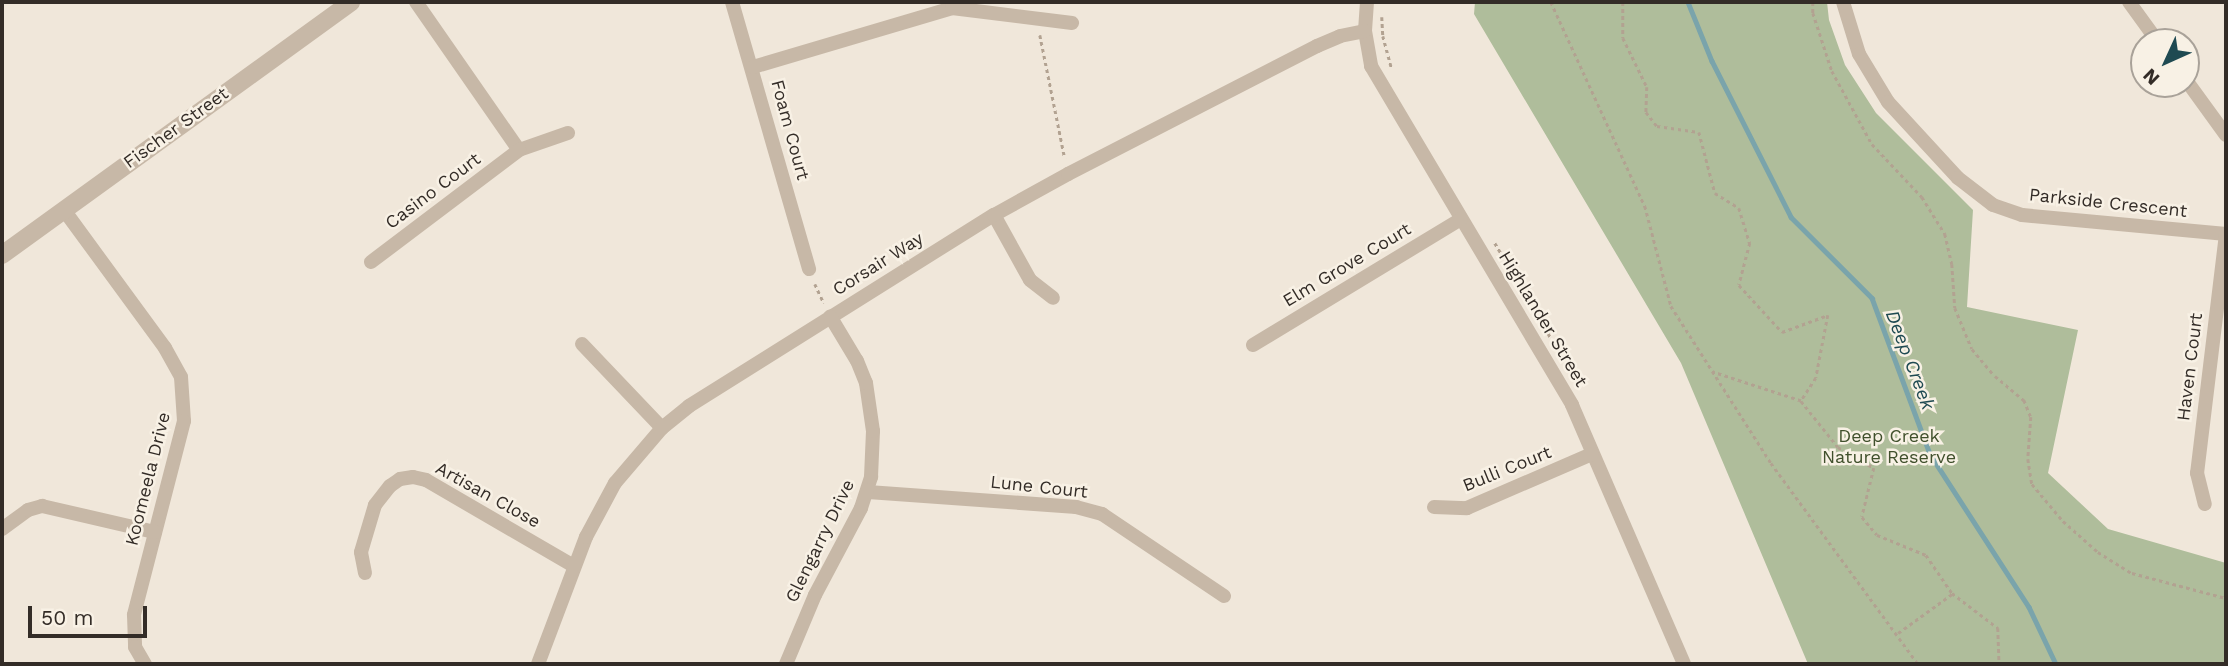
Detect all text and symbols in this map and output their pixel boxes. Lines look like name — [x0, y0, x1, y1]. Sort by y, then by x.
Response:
north arrow — [2130, 28, 2200, 98]
text: N — [2138, 64, 2164, 90]
street label: Foam Court — [766, 78, 814, 182]
street label: Fischer Street — [119, 83, 233, 173]
street label: Casino Court — [381, 148, 485, 234]
street label: Parkside Crescent — [2028, 184, 2188, 222]
street label: Elm Grove Court — [1279, 218, 1415, 312]
street label: Corsair Way — [828, 227, 928, 301]
street label: Highlander Street — [1494, 247, 1592, 391]
water label: Deep Creek — [1881, 307, 1939, 413]
street label: Haven Court — [2173, 312, 2207, 422]
street label: Koomeela Drive — [121, 410, 175, 548]
park label: Deep Creek Nature Reserve — [1822, 426, 1956, 468]
street label: Bulli Court — [1460, 441, 1554, 497]
street label: Artisan Close — [432, 457, 544, 533]
street label: Lune Court — [989, 471, 1089, 503]
street label: Glengarry Drive — [781, 476, 859, 606]
scale bar — [32, 592, 150, 636]
text: 50 m — [41, 605, 93, 630]

